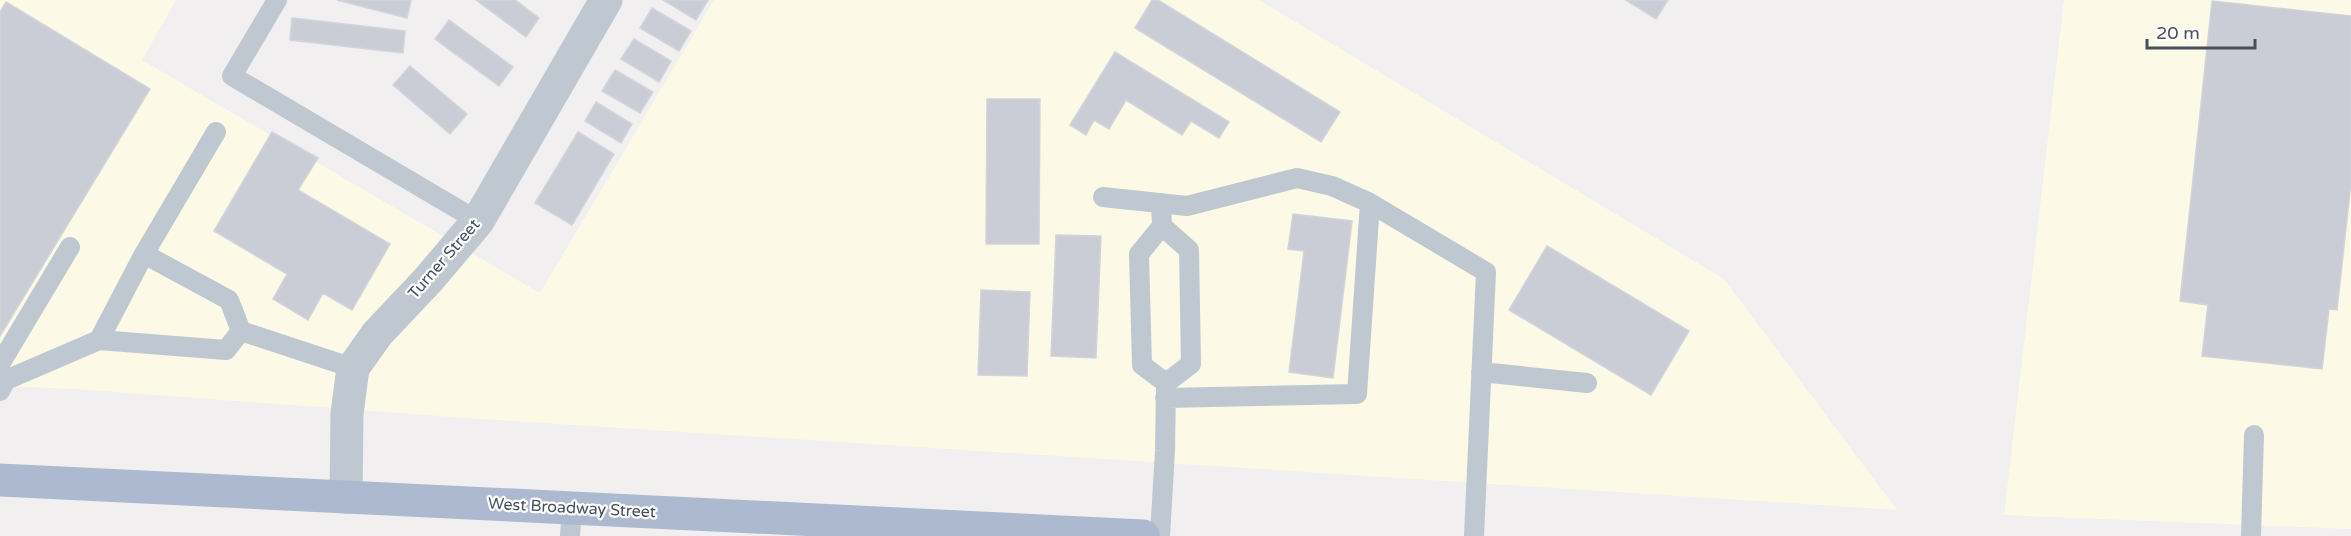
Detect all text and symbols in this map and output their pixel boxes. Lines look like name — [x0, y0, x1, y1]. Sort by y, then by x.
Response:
scale bar — [2147, 12, 2255, 50]
text: 20 m — [2156, 22, 2200, 44]
street label: Turner Street — [404, 215, 484, 303]
street label: West Broadway Street — [488, 494, 656, 522]

